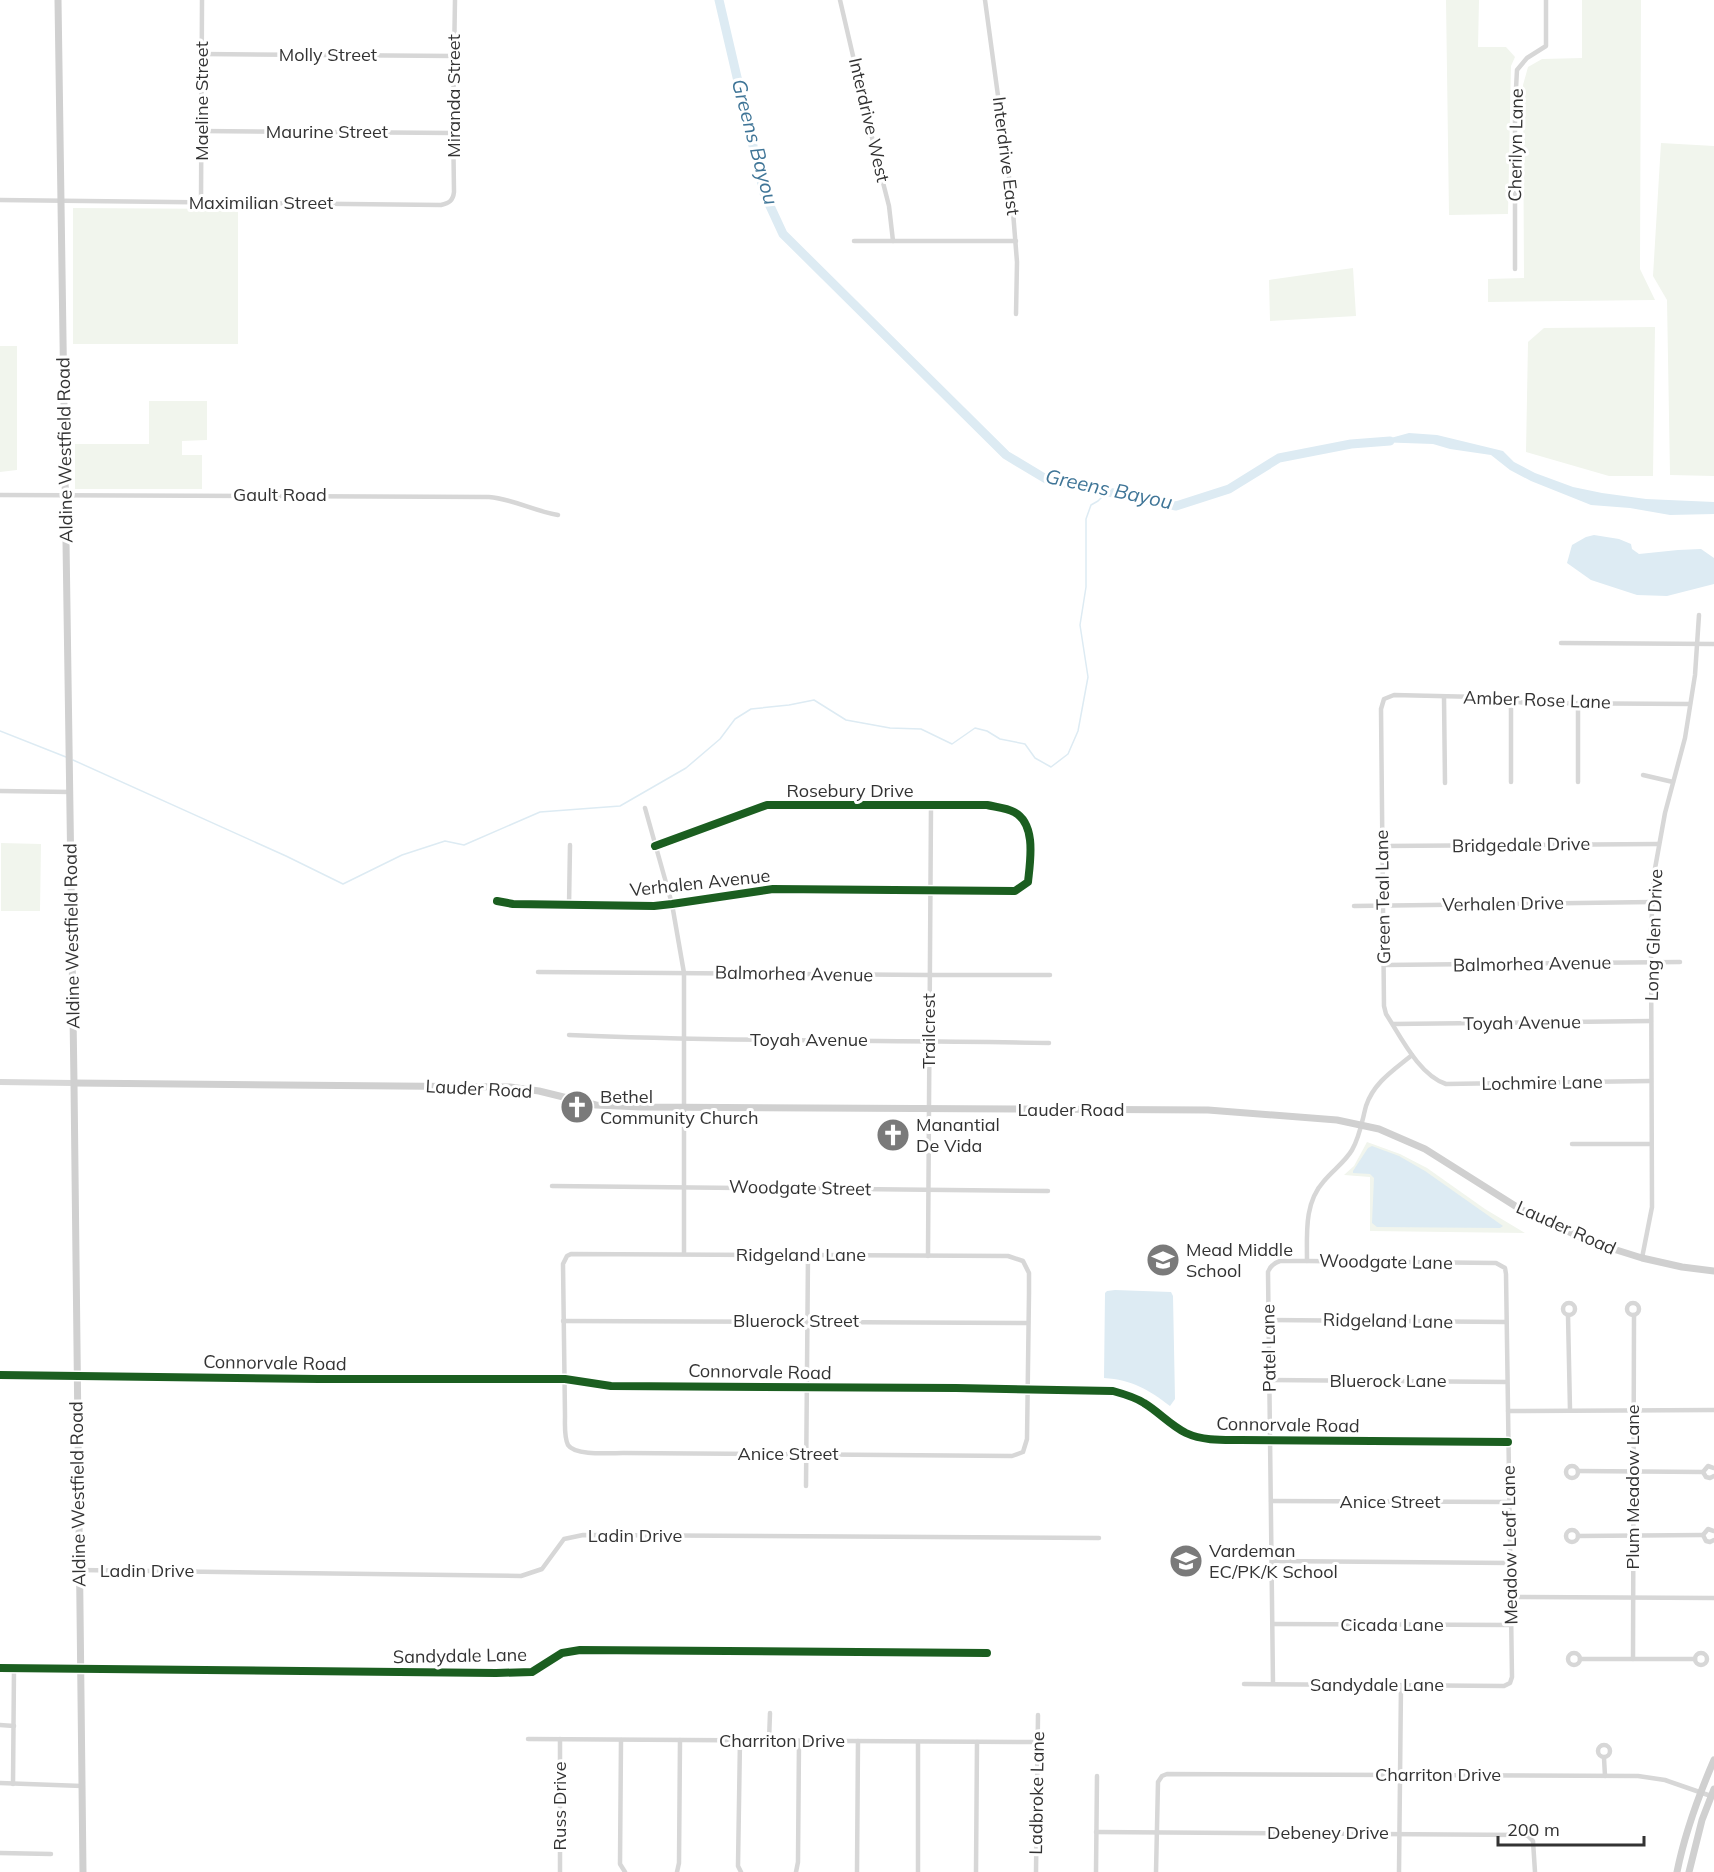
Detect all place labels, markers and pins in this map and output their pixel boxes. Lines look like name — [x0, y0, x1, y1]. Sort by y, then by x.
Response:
place label: Bethel Community Church — [600, 1085, 759, 1129]
church icon: Bethel Community Church — [559, 1089, 595, 1125]
place label: Manantial De Vida — [916, 1113, 1000, 1157]
church icon: Manantial De Vida — [875, 1117, 911, 1153]
place label: Mead Middle School — [1186, 1238, 1293, 1282]
school or university icon: Mead Middle School — [1145, 1242, 1181, 1278]
place label: Vardeman EC/PK/K School — [1209, 1539, 1338, 1583]
school or university icon: Vardeman EC/PK/K School — [1168, 1543, 1204, 1579]

